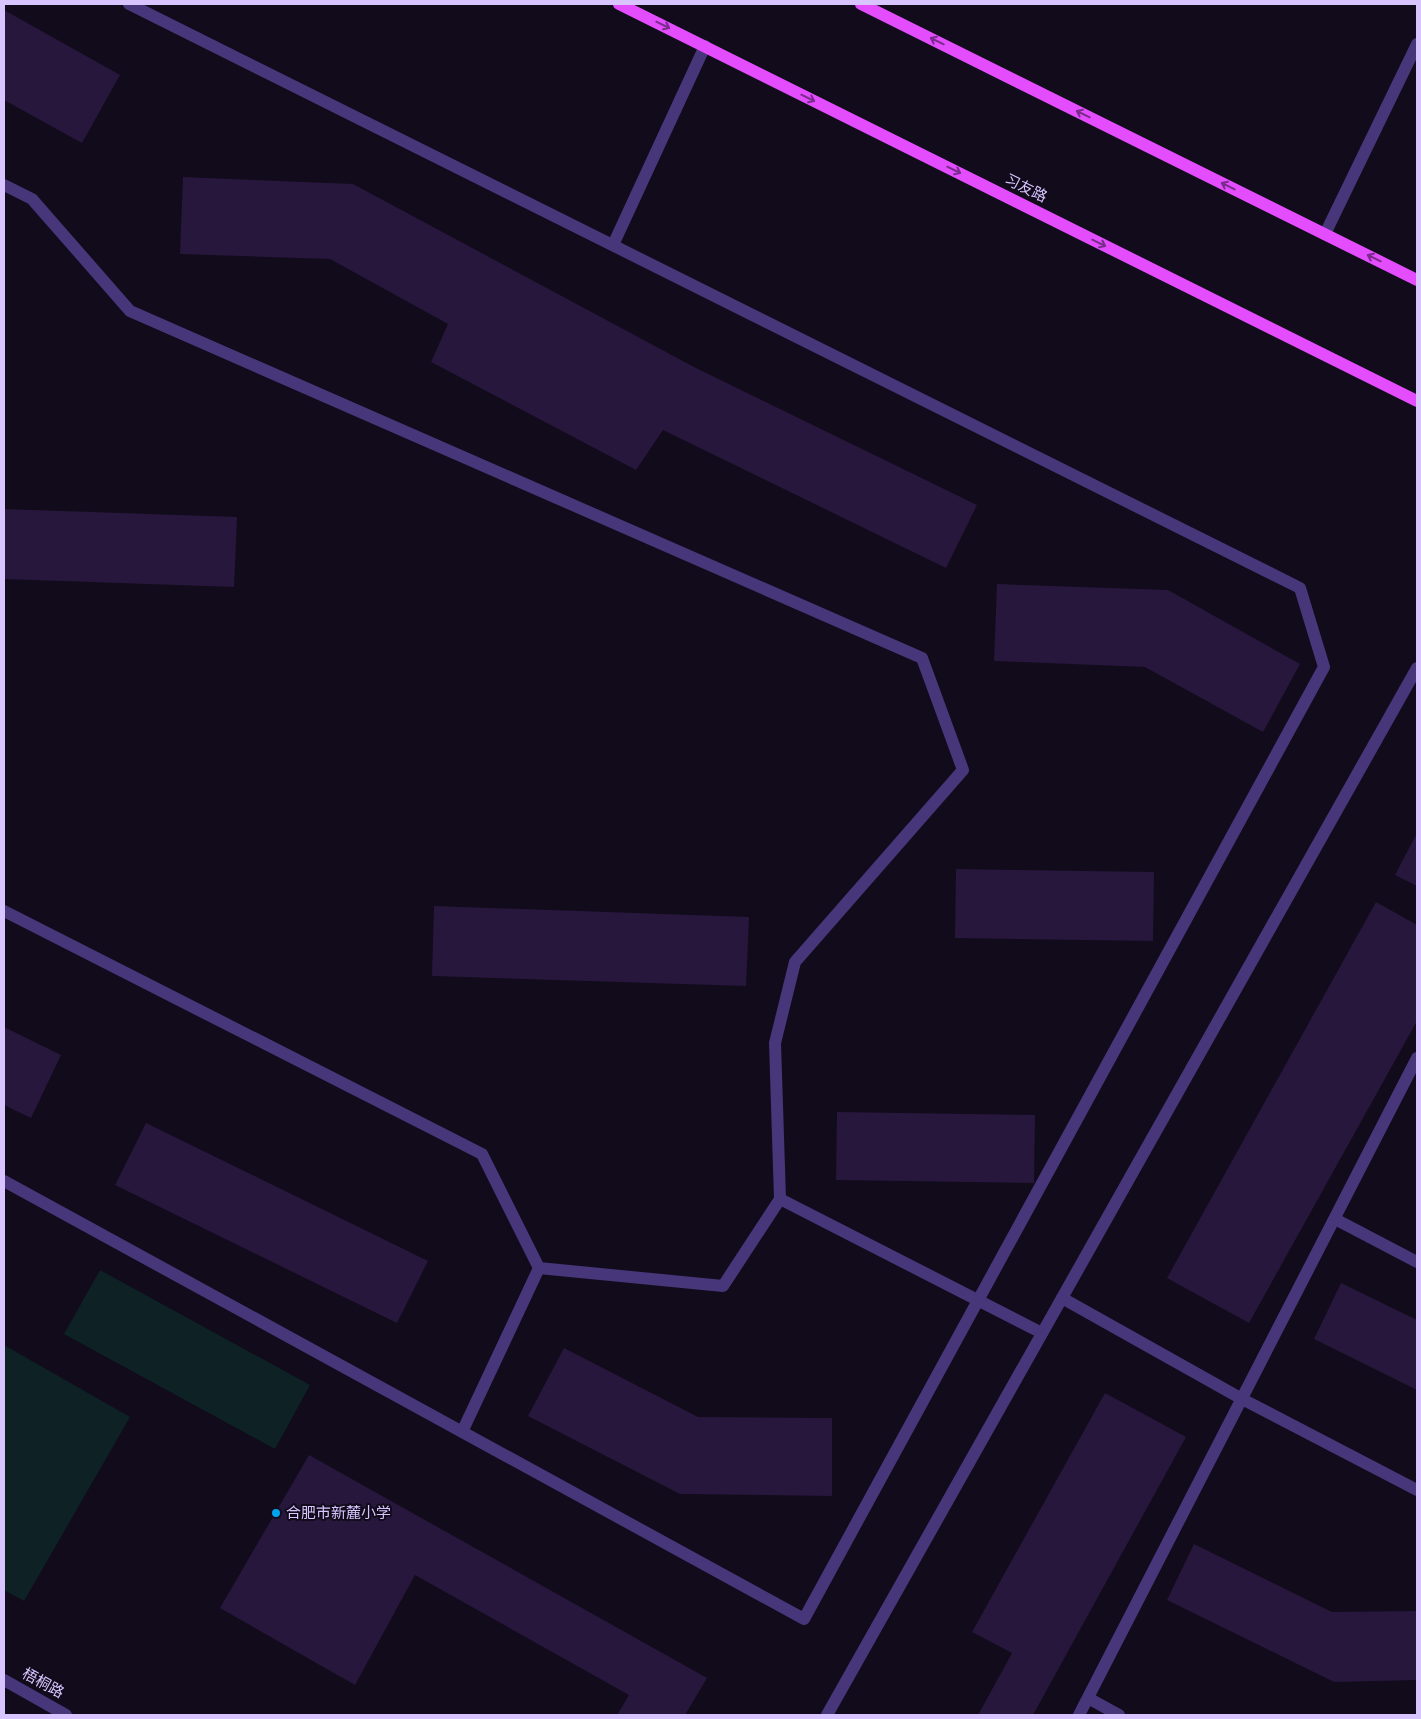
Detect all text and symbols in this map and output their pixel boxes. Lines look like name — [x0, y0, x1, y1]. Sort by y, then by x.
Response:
one-way arrow — [655, 21, 670, 31]
one-way arrow — [930, 36, 945, 46]
one-way arrow — [801, 93, 816, 103]
one-way arrow — [1075, 109, 1090, 119]
one-way arrow — [946, 166, 961, 175]
street label: 习友路 — [1002, 170, 1050, 206]
one-way arrow — [1221, 181, 1236, 190]
one-way arrow — [1092, 238, 1107, 248]
one-way arrow — [1366, 253, 1381, 263]
place label: 合肥市新麓小学 — [286, 1504, 391, 1522]
marker: 合肥市新麓小学 — [270, 1507, 282, 1519]
street label: 梧桐路 — [19, 1664, 67, 1702]

